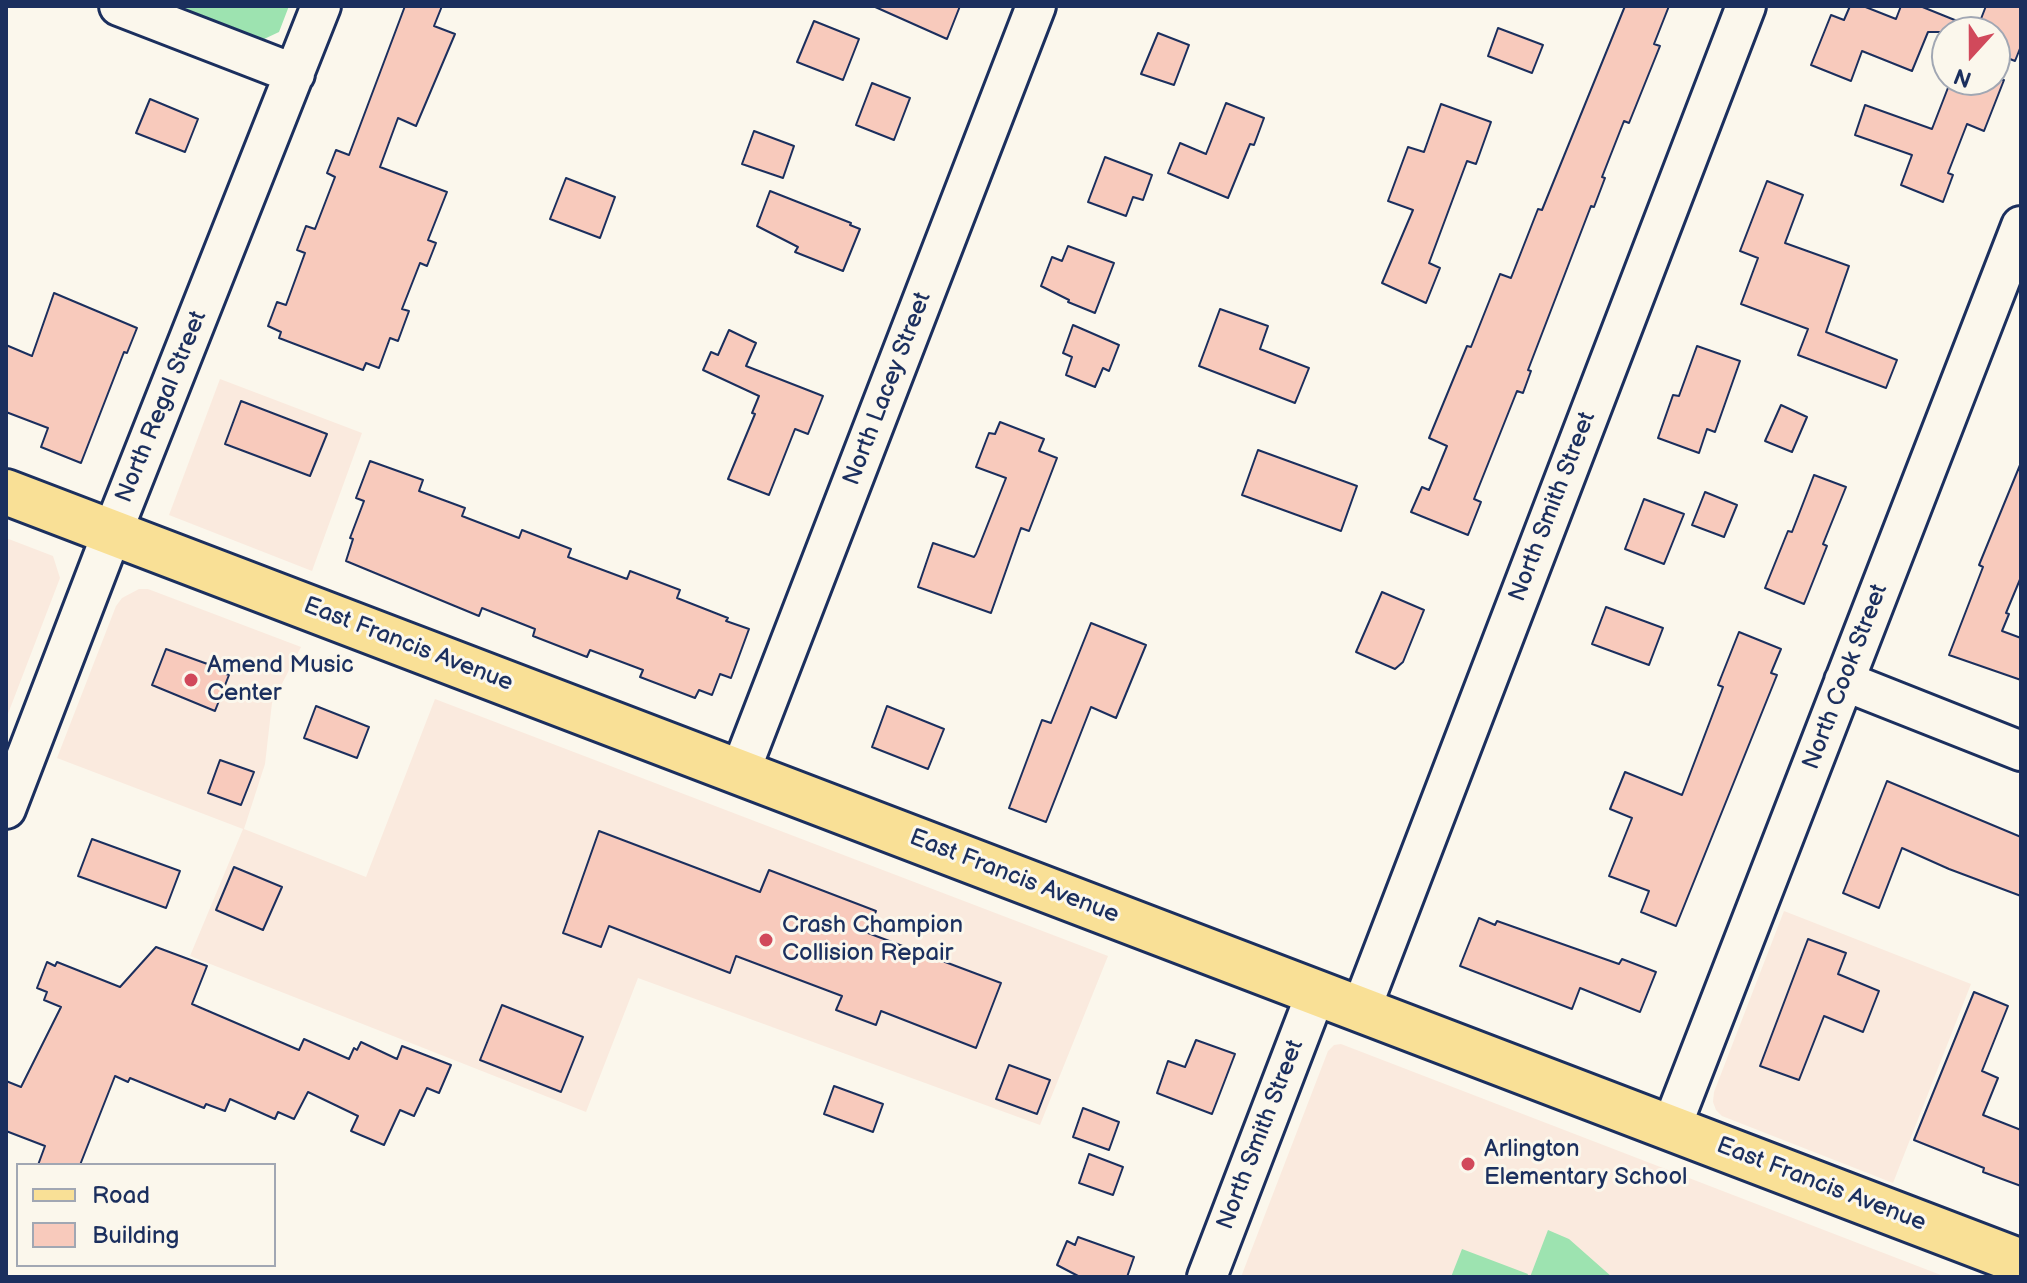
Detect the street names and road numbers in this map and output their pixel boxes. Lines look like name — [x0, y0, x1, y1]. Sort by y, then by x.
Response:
street label: North Lacey Street — [838, 288, 938, 490]
street label: North Regal Street — [110, 307, 214, 507]
street label: North Smith Street — [1504, 408, 1602, 606]
street label: North Cook Street — [1797, 580, 1895, 774]
street label: East Francis Avenue — [299, 592, 517, 698]
street label: East Francis Avenue — [905, 824, 1123, 930]
street label: North Smith Street — [1212, 1036, 1310, 1234]
street label: East Francis Avenue — [1712, 1132, 1930, 1238]

